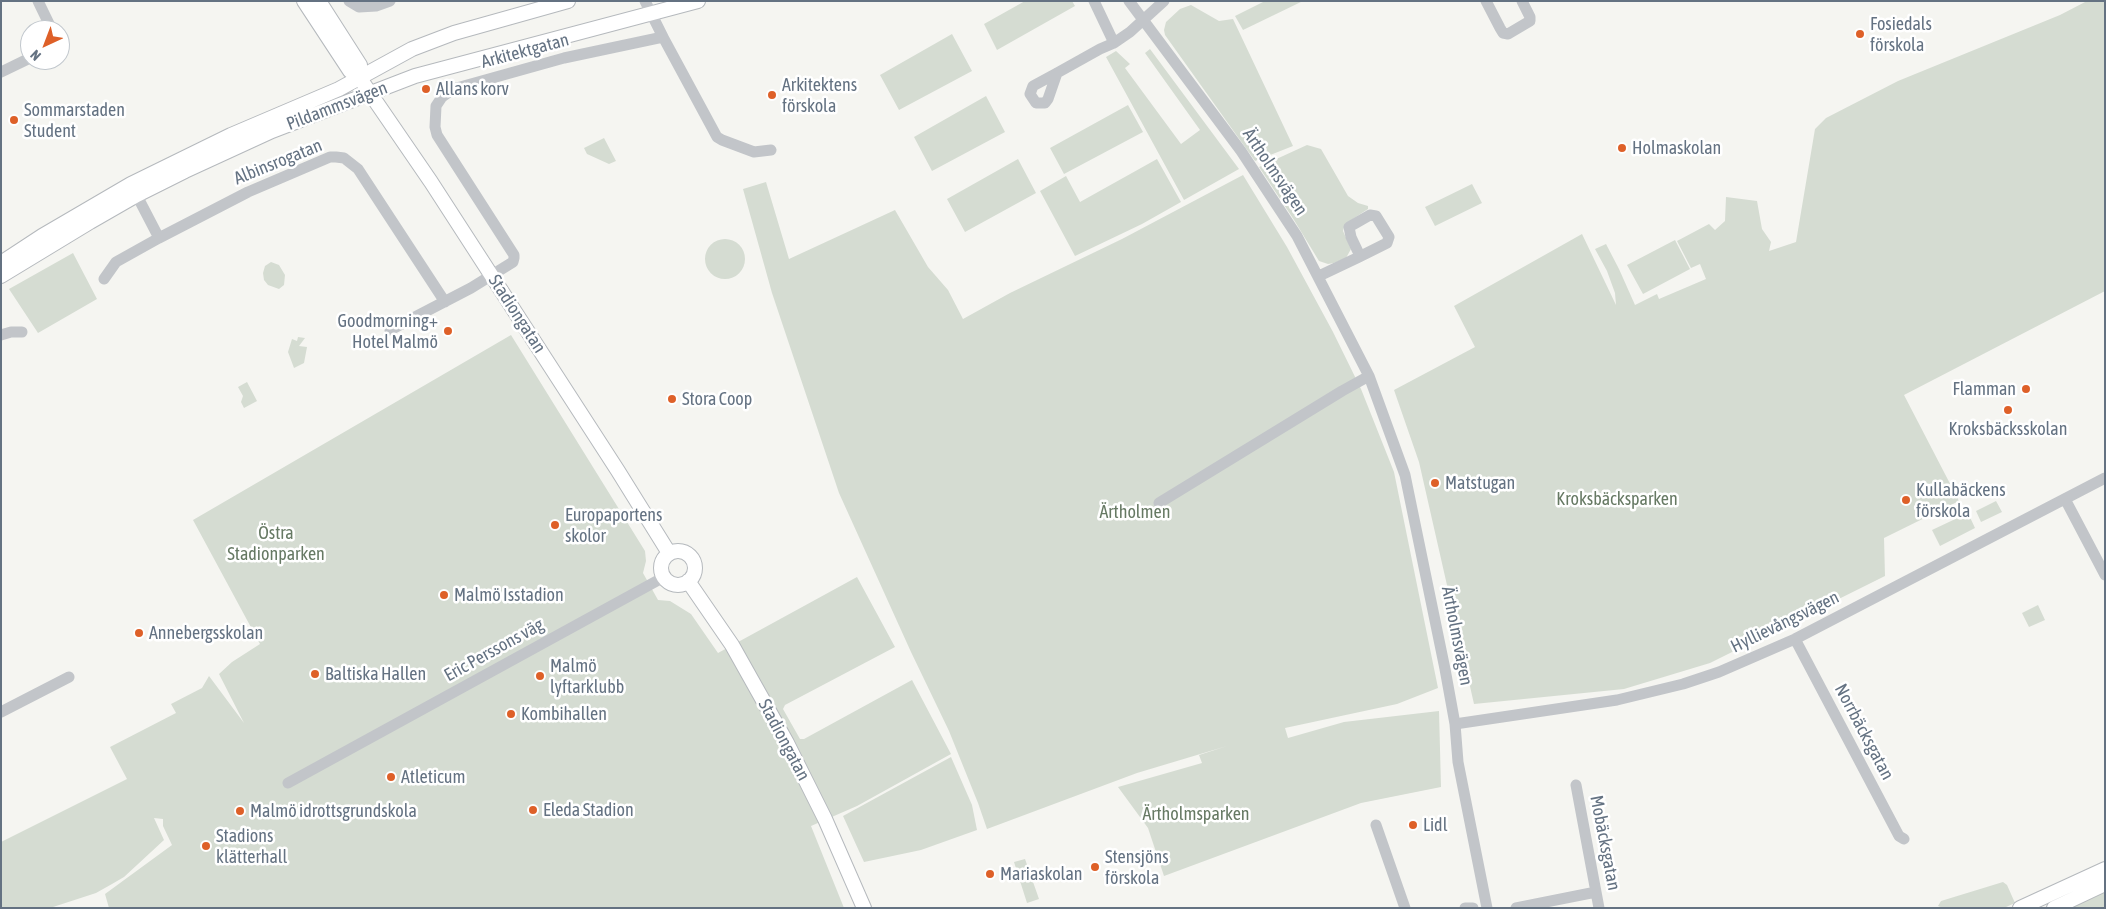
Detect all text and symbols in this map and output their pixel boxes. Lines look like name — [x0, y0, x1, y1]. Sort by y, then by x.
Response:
place label: Fosiedals förskola — [1870, 13, 1932, 56]
north arrow — [20, 20, 70, 70]
marker: Fosiedals förskola — [1854, 28, 1866, 40]
street label: Arkitektgatan — [479, 29, 571, 73]
text: N — [27, 47, 44, 64]
place label: Arkitektens förskola — [782, 74, 857, 116]
street label: Pildammsvägen — [284, 77, 390, 135]
place label: Allans korv — [436, 78, 509, 100]
marker: Allans korv — [420, 83, 432, 95]
marker: Arkitektens förskola — [766, 89, 778, 101]
place label: Sommarstaden Student — [24, 99, 125, 142]
marker: Sommarstaden Student — [8, 114, 20, 126]
street label: Ärtholmsvägen — [1238, 124, 1312, 220]
street label: Albinsrogatan — [231, 135, 325, 189]
place label: Holmaskolan — [1632, 137, 1721, 159]
marker: Holmaskolan — [1616, 142, 1628, 154]
street label: Stadiongatan — [484, 271, 550, 357]
place label: Goodmorning+ Hotel Malmö — [338, 310, 438, 352]
marker: Goodmorning+ Hotel Malmö — [442, 325, 454, 337]
place label: Flamman — [1953, 378, 2016, 400]
marker: Flamman — [2020, 383, 2032, 395]
place label: Stora Coop — [682, 388, 752, 410]
marker: Stora Coop — [666, 393, 678, 405]
marker: Kroksbäcksskolan — [2002, 404, 2014, 416]
place label: Kroksbäcksskolan — [1949, 418, 2067, 440]
place label: Matstugan — [1445, 472, 1515, 494]
marker: Matstugan — [1429, 477, 1441, 489]
place label: Kullabäckens förskola — [1916, 479, 2006, 522]
park label: Kroksbäcksparken — [1556, 488, 1678, 510]
marker: Kullabäckens förskola — [1900, 494, 1912, 506]
park label: Ärtholmen — [1100, 501, 1170, 523]
place label: Europaportens skolor — [565, 504, 662, 546]
marker: Europaportens skolor — [549, 519, 561, 531]
park label: Östra Stadionparken — [227, 522, 325, 564]
place label: Malmö Isstadion — [454, 584, 564, 606]
street label: Ärtholmsvägen — [1437, 585, 1477, 687]
street label: Hyllievångsvägen — [1727, 586, 1843, 658]
marker: Malmö Isstadion — [438, 589, 450, 601]
street label: Eric Perssons väg — [440, 614, 548, 686]
place label: Annebergsskolan — [149, 622, 263, 644]
marker: Annebergsskolan — [133, 627, 145, 639]
place label: Malmö lyftarklubb — [550, 655, 624, 698]
place label: Baltiska Hallen — [325, 663, 426, 685]
marker: Baltiska Hallen — [309, 668, 321, 680]
marker: Malmö lyftarklubb — [534, 670, 546, 682]
street label: Norrbäcksgatan — [1830, 680, 1898, 784]
street label: Stadiongatan — [754, 696, 814, 784]
place label: Kombihallen — [521, 703, 607, 725]
marker: Kombihallen — [505, 708, 517, 720]
place label: Atleticum — [401, 766, 465, 788]
marker: Atleticum — [385, 771, 397, 783]
street label: Mobäcksgatan — [1585, 794, 1625, 892]
place label: Eleda Stadion — [543, 799, 634, 821]
place label: Malmö idrottsgrundskola — [250, 800, 417, 822]
park label: Ärtholmsparken — [1142, 803, 1250, 825]
marker: Eleda Stadion — [527, 804, 539, 816]
marker: Malmö idrottsgrundskola — [234, 805, 246, 817]
place label: Lidl — [1423, 814, 1447, 836]
marker: Lidl — [1407, 819, 1419, 831]
place label: Stadions klätterhall — [216, 825, 287, 868]
marker: Stadions klätterhall — [200, 840, 212, 852]
place label: Stensjöns förskola — [1105, 846, 1169, 889]
marker: Stensjöns förskola — [1089, 861, 1101, 873]
place label: Mariaskolan — [1000, 863, 1082, 885]
marker: Mariaskolan — [984, 868, 996, 880]

